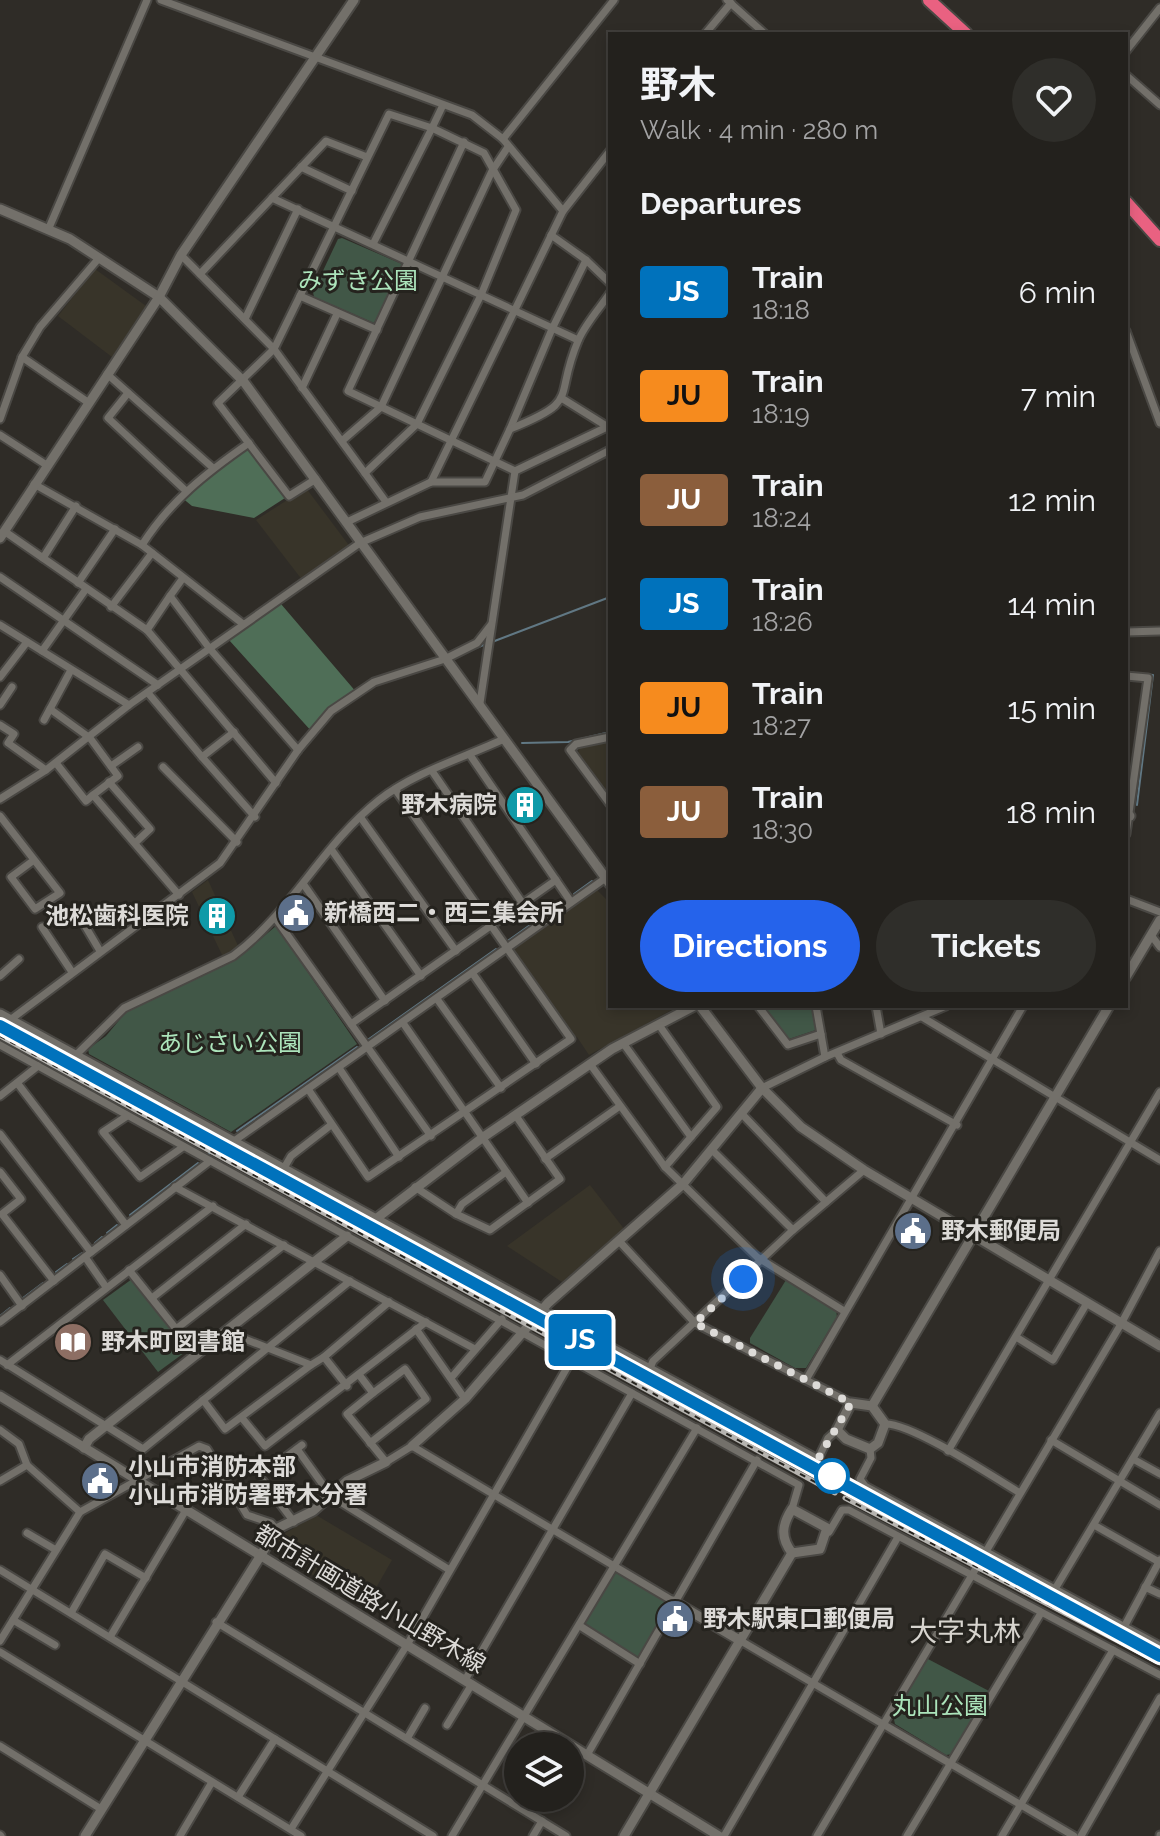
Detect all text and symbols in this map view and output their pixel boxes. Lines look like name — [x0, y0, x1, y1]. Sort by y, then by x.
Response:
button: heart — [1012, 58, 1096, 142]
text: 野木 — [640, 62, 716, 107]
text: Walk · 4 min · 280 m — [640, 115, 878, 145]
text: Departures — [640, 186, 802, 221]
text: Train — [752, 260, 824, 295]
park label: みずき公園 — [298, 266, 418, 295]
text: JS — [669, 275, 699, 308]
text: 6 min — [1019, 275, 1096, 310]
text: 18:18 — [752, 295, 810, 325]
text: Train — [752, 364, 824, 399]
text: JU — [667, 379, 701, 412]
text: 7 min — [1021, 379, 1096, 414]
text: 18:19 — [752, 399, 810, 429]
text: Train — [752, 468, 824, 503]
text: JU — [667, 483, 701, 516]
text: 12 min — [1008, 483, 1096, 518]
text: 18:24 — [752, 503, 811, 533]
text: Train — [752, 572, 824, 607]
text: JS — [669, 587, 699, 620]
text: 14 min — [1008, 587, 1096, 622]
text: 18:26 — [752, 607, 813, 637]
text: Train — [752, 676, 824, 711]
text: JU — [667, 691, 701, 724]
text: 15 min — [1008, 691, 1096, 726]
text: 18:27 — [752, 711, 811, 741]
text: Train — [752, 780, 824, 815]
building icon: 野木病院 — [504, 784, 546, 826]
place label: 野木病院 — [401, 790, 497, 819]
text: JU — [667, 795, 701, 828]
text: 18 min — [1006, 795, 1096, 830]
text: 18:30 — [752, 815, 813, 845]
public building icon: 新橋西二・西三集会所 — [275, 892, 317, 934]
building icon: 池松歯科医院 — [196, 895, 238, 937]
place label: 新橋西二・西三集会所 — [324, 898, 564, 927]
button: Directions — [640, 900, 860, 992]
button: Tickets — [876, 900, 1096, 992]
place label: 池松歯科医院 — [45, 901, 189, 930]
park label: あじさい公園 — [158, 1028, 302, 1057]
public building icon: 野木郵便局 — [892, 1210, 934, 1252]
place label: 野木郵便局 — [941, 1216, 1061, 1245]
your location — [723, 1259, 763, 1299]
line badge: JS — [544, 1314, 616, 1366]
library icon: 野木町図書館 — [52, 1321, 94, 1363]
text: JS — [565, 1323, 595, 1356]
place label: 野木町図書館 — [101, 1327, 245, 1356]
place label: 小山市消防本部 小山市消防署野木分署 — [128, 1452, 368, 1509]
unlabelled marker — [815, 1459, 849, 1493]
public building icon: 小山市消防本部 小山市消防署野木分署 — [79, 1460, 121, 1502]
street label: 都市計画道路小山野木線 — [250, 1518, 491, 1679]
public building icon: 野木駅東口郵便局 — [654, 1598, 696, 1640]
place label: 野木駅東口郵便局 — [703, 1604, 895, 1633]
district label: 大字丸林 — [909, 1615, 1021, 1648]
park label: 丸山公園 — [892, 1691, 988, 1720]
map controls — [504, 1732, 584, 1812]
button: layers — [504, 1732, 584, 1812]

